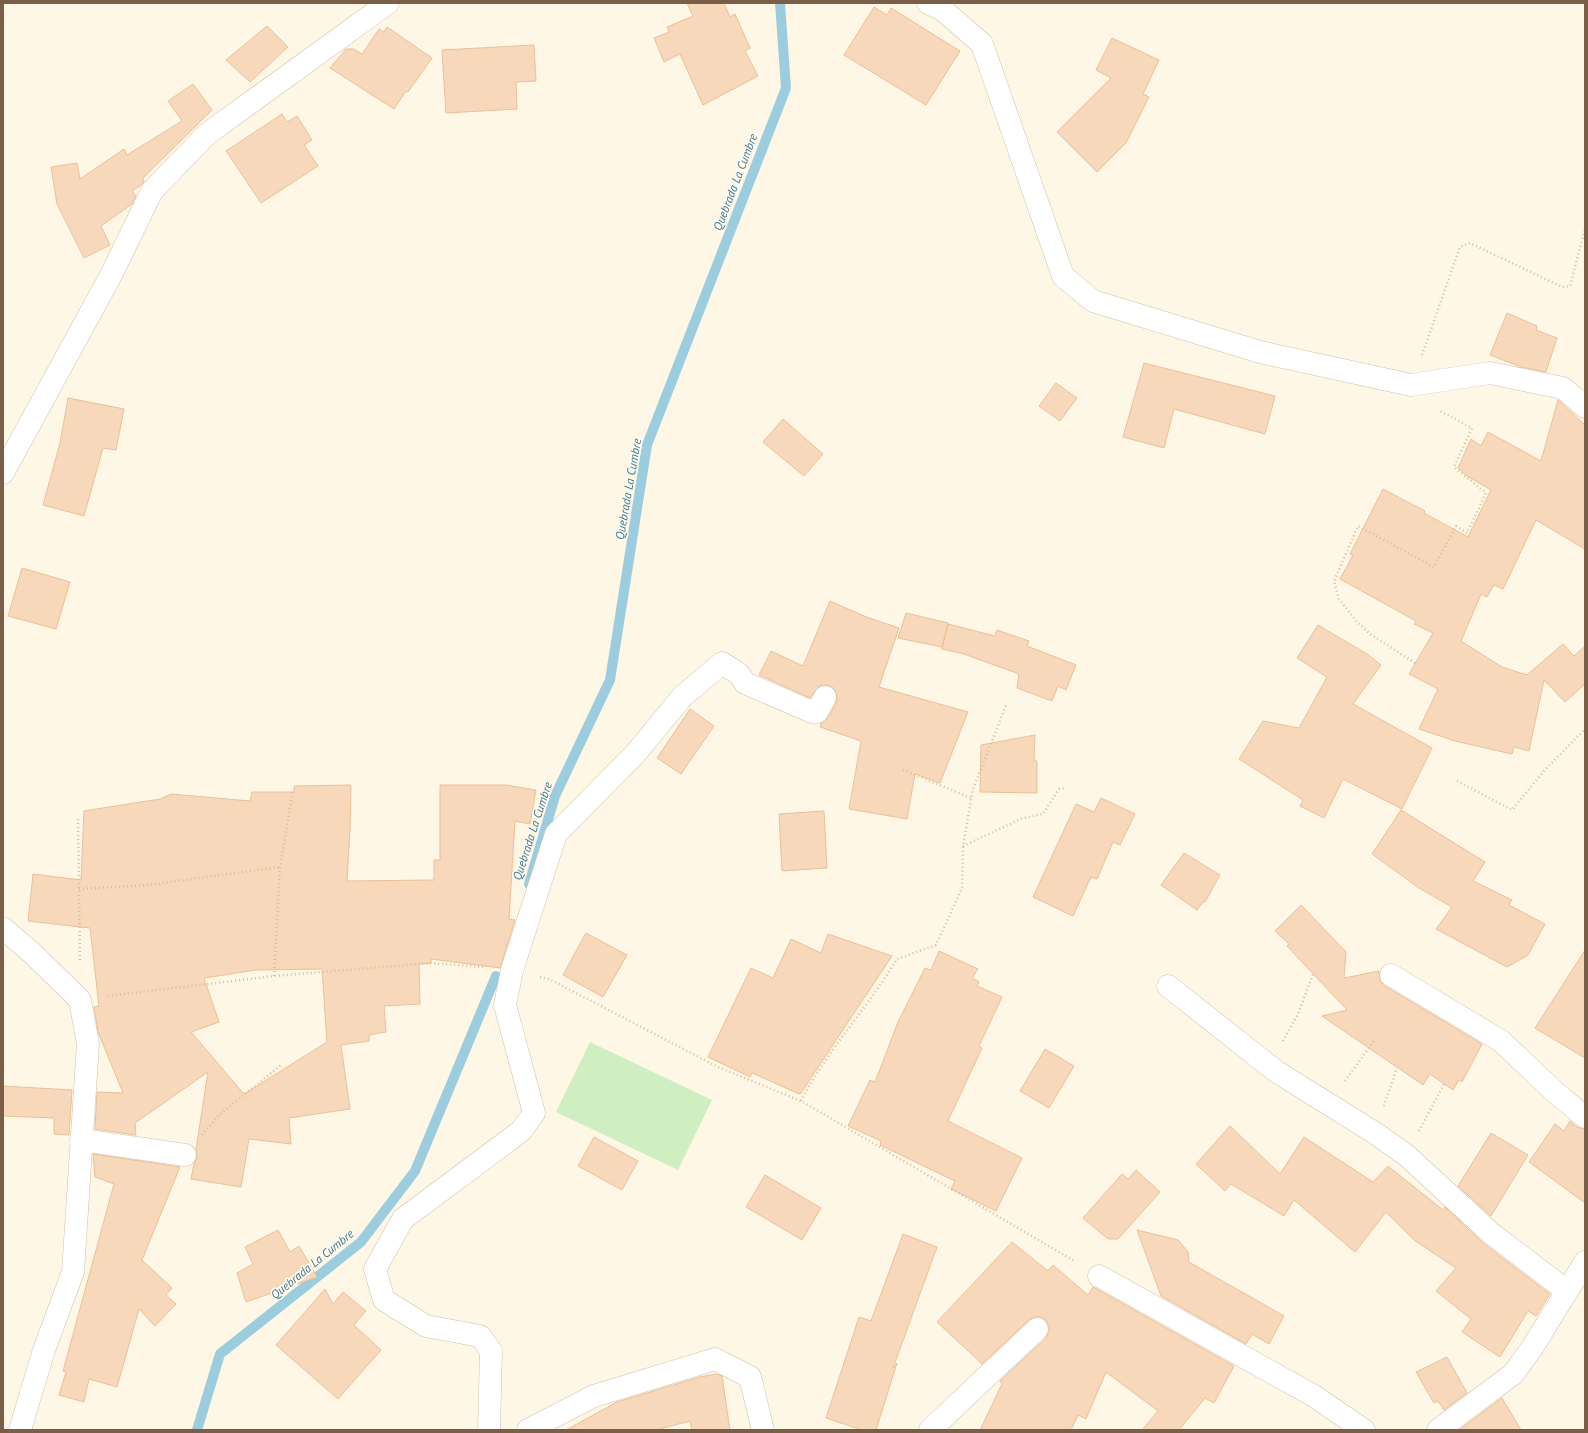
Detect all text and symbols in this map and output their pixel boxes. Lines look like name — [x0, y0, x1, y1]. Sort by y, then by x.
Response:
water label: Quebrada La Cumbre — [710, 131, 761, 232]
water label: Quebrada La Cumbre — [612, 437, 644, 541]
water label: Quebrada La Cumbre — [509, 780, 555, 882]
water label: Quebrada La Cumbre — [267, 1226, 357, 1302]

